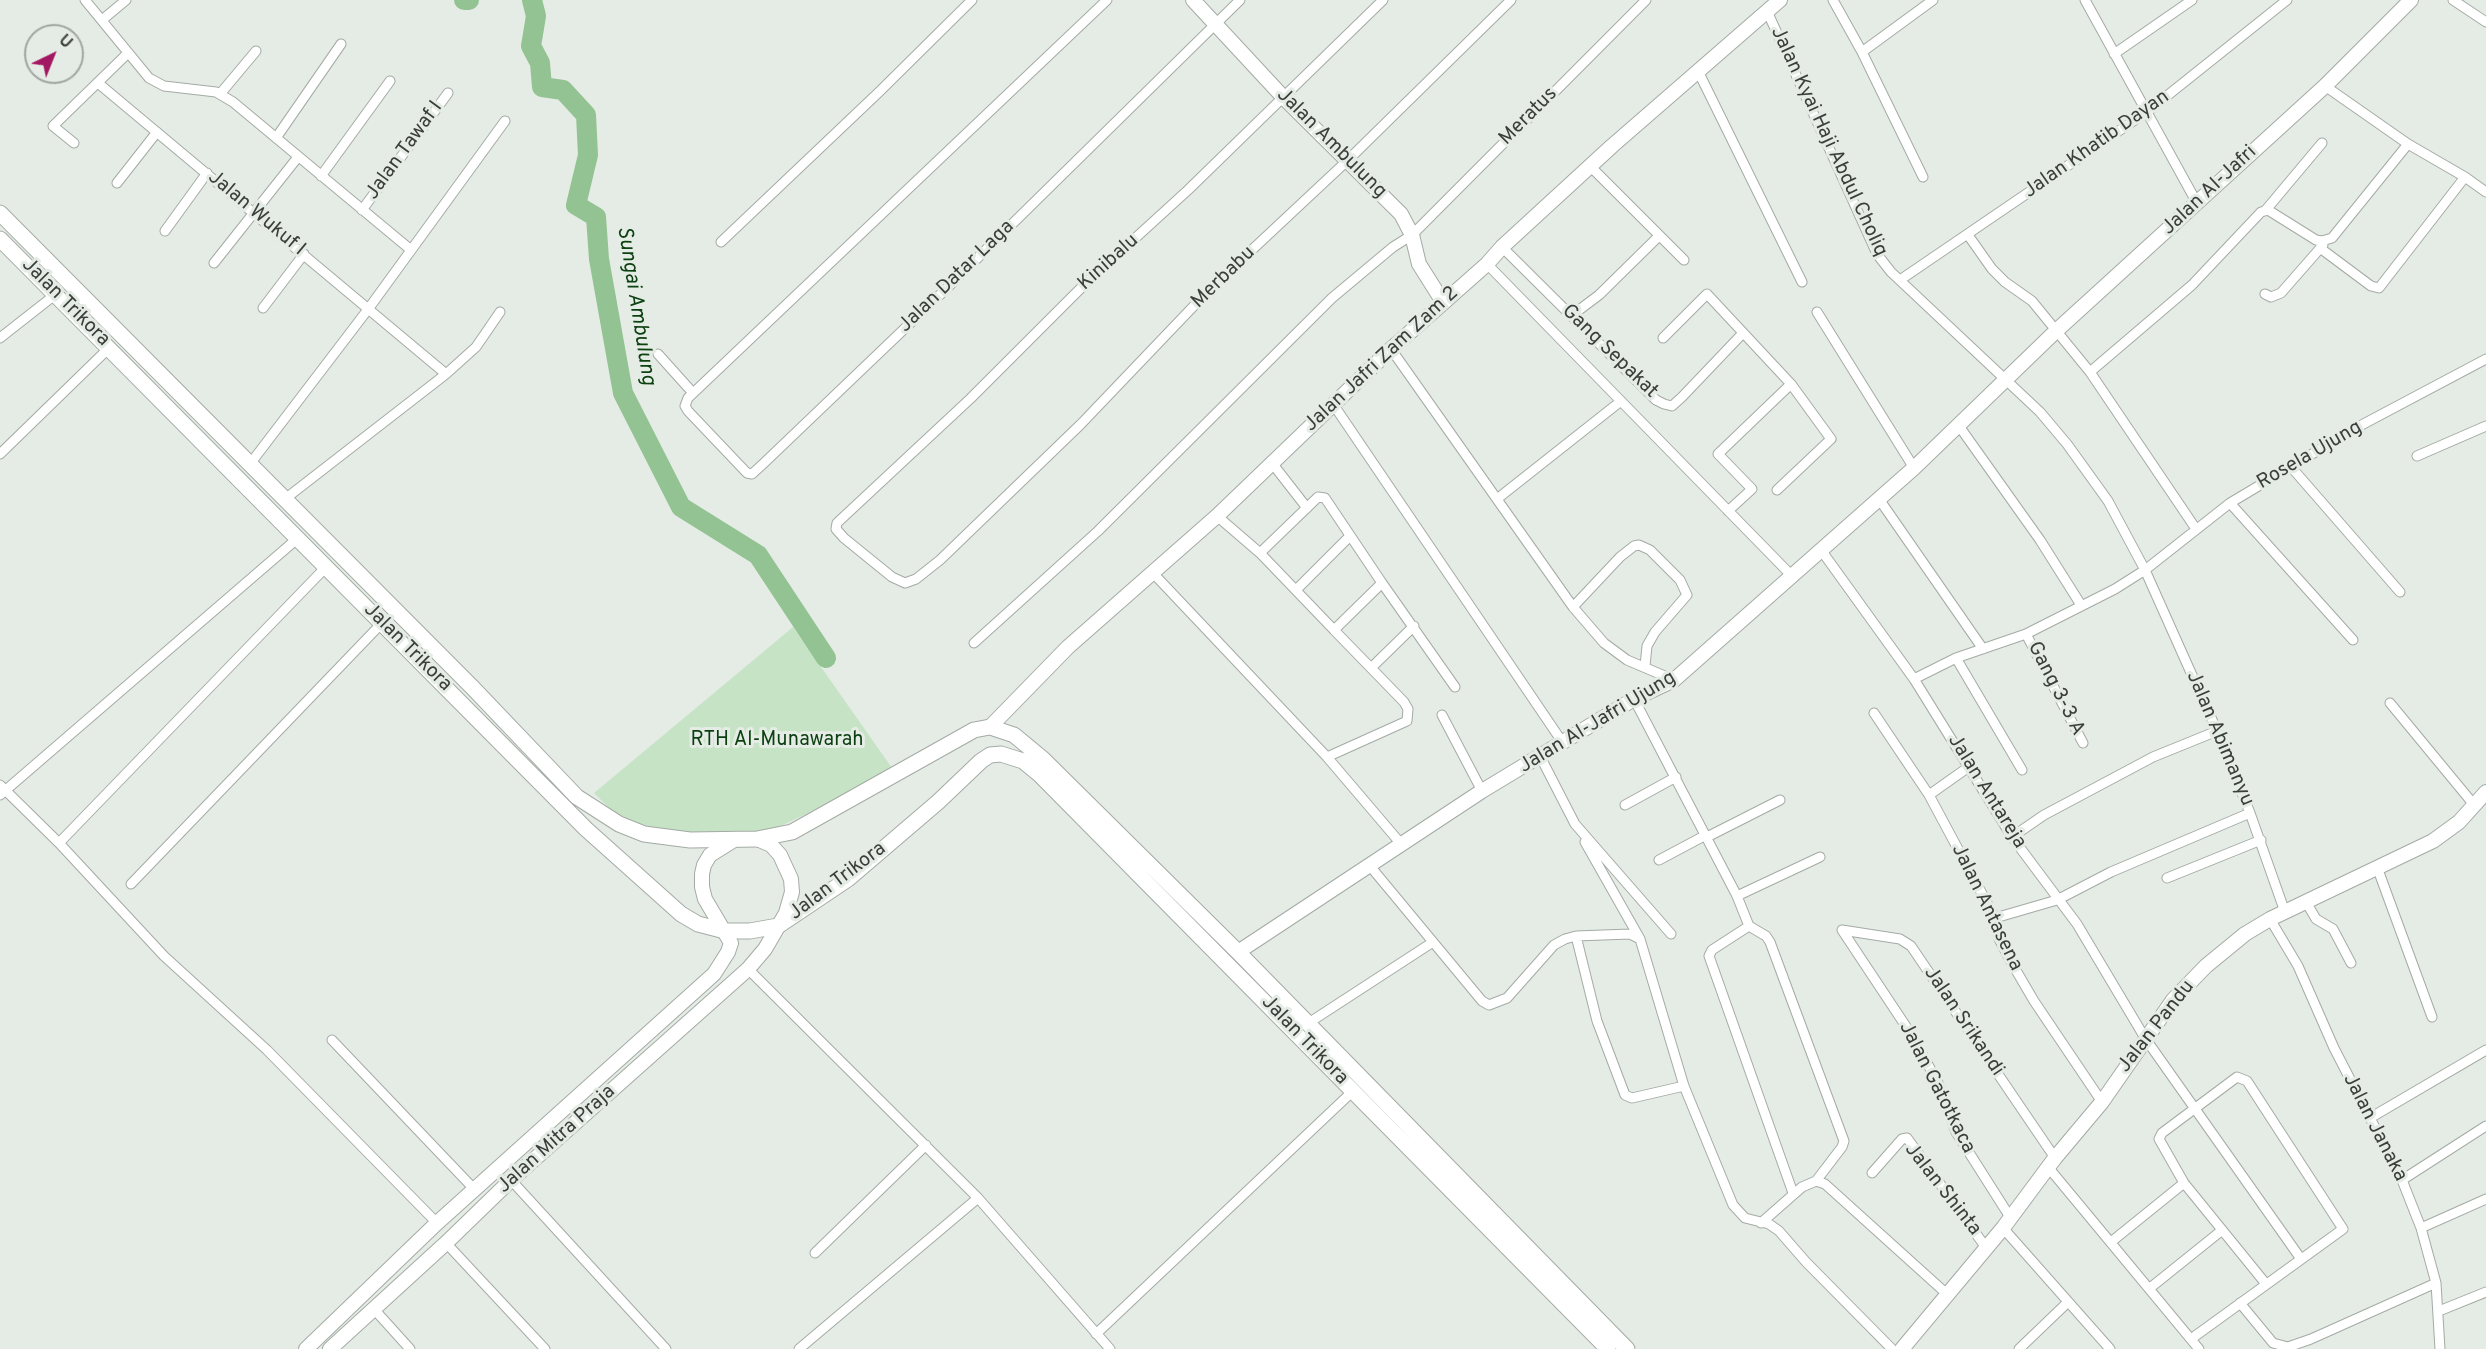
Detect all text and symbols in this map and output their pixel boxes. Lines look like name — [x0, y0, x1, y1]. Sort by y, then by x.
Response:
street label: Jalan Kyai Haji Abdul Choliq — [1764, 23, 1892, 261]
north arrow — [24, 24, 84, 84]
text: U — [54, 31, 76, 54]
street label: Meratus — [1495, 83, 1563, 151]
street label: Jalan Ambulung — [1271, 84, 1391, 204]
street label: Jalan Khatib Dayan — [2020, 86, 2174, 204]
street label: Jalan Tawaf I — [361, 97, 449, 205]
street label: Jalan Al-Jafri — [2158, 141, 2262, 241]
street label: Jalan Wukuf I — [202, 166, 310, 262]
street label: Jalan Datar Laga — [894, 216, 1020, 338]
water label: Sungai Ambulung — [610, 225, 660, 387]
street label: Kinibalu — [1074, 230, 1144, 296]
street label: Merbabu — [1187, 242, 1261, 314]
street label: Jalan Trikora — [16, 254, 114, 352]
street label: Jalan Jafri Zam Zam 2 — [1300, 282, 1464, 438]
street label: Gang Sepakat — [1556, 300, 1662, 404]
street label: Rosela Ujung — [2253, 416, 2367, 496]
street label: Jalan Trikora — [358, 599, 456, 697]
street label: Gang 3-3 A — [2021, 638, 2089, 740]
street label: Jalan Al-Jafri Ujung — [1515, 667, 1681, 779]
street label: Jalan Abimanyu — [2180, 668, 2258, 810]
park label: RTH Al-Munawarah — [691, 729, 863, 753]
street label: Jalan Antareja — [1941, 731, 2031, 853]
street label: Jalan Trikora — [785, 838, 891, 926]
street label: Jalan Antasena — [1945, 841, 2027, 975]
street label: Jalan Srikandi — [1918, 963, 2008, 1081]
street label: Jalan Pandu — [2114, 976, 2200, 1078]
street label: Jalan Trikora — [1255, 991, 1353, 1091]
street label: Jalan Gatotkaca — [1893, 1018, 1979, 1158]
street label: Jalan Janaka — [2337, 1070, 2411, 1186]
street label: Jalan Mitra Praja — [493, 1081, 621, 1199]
street label: Jalan Shinta — [1899, 1139, 1985, 1241]

